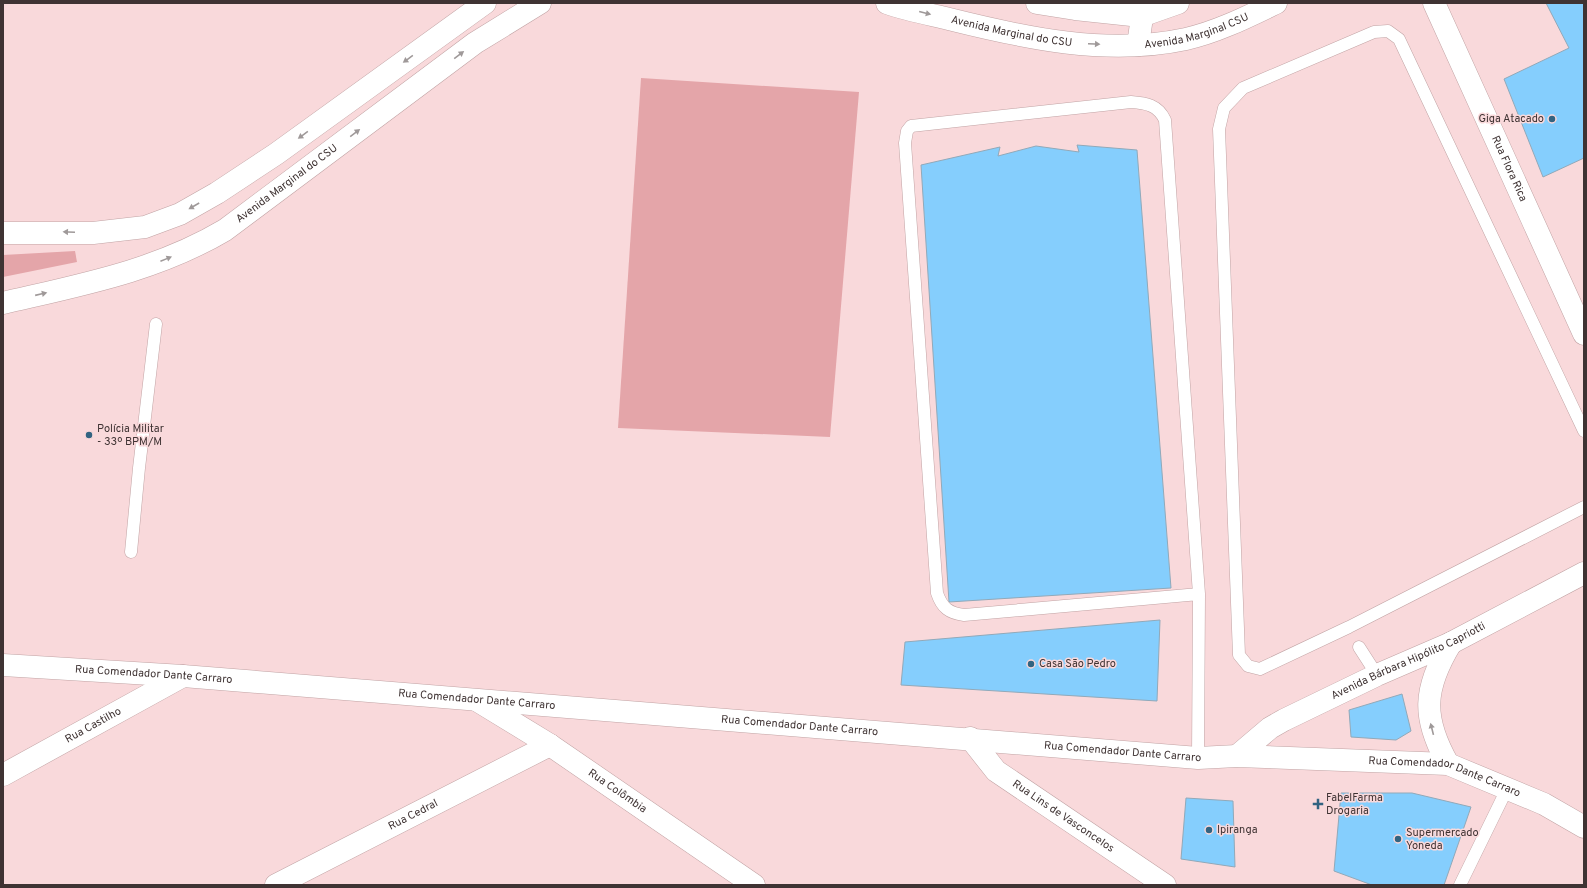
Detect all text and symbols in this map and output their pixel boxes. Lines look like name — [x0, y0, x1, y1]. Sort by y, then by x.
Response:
one-way arrow — [919, 10, 931, 16]
street label: Avenida Marginal CSU — [1144, 10, 1251, 52]
street label: Avenida Marginal do CSU — [949, 13, 1073, 50]
one-way arrow — [1088, 41, 1100, 48]
one-way arrow — [453, 51, 464, 59]
one-way arrow — [403, 55, 413, 63]
place label: Giga Atacado — [1478, 112, 1544, 126]
marker: Giga Atacado — [1547, 114, 1557, 124]
one-way arrow — [349, 129, 360, 137]
one-way arrow — [297, 131, 308, 139]
street label: Rua Flora Rica — [1488, 134, 1530, 204]
street label: Avenida Marginal do CSU — [233, 141, 340, 226]
one-way arrow — [188, 203, 200, 210]
one-way arrow — [62, 229, 75, 235]
one-way arrow — [160, 256, 172, 262]
one-way arrow — [35, 291, 47, 297]
place label: Polícia Militar - 33º BPM/M — [97, 422, 165, 449]
marker: Polícia Militar - 33º BPM/M — [84, 430, 94, 440]
street label: Avenida Bárbara Hipólito Capriotti — [1329, 619, 1488, 703]
place label: Casa São Pedro — [1039, 657, 1116, 671]
marker: Casa São Pedro — [1026, 659, 1036, 669]
street label: Rua Comendador Dante Carraro — [75, 662, 233, 687]
street label: Rua Comendador Dante Carraro — [398, 686, 556, 713]
street label: Rua Castilho — [63, 704, 124, 746]
street label: Rua Comendador Dante Carraro — [721, 712, 879, 739]
one-way arrow — [1429, 723, 1435, 735]
street label: Rua Comendador Dante Carraro — [1043, 739, 1202, 765]
street label: Rua Comendador Dante Carraro — [1368, 754, 1523, 800]
street label: Rua Colômbia — [585, 766, 650, 816]
street label: Rua Lins de Vasconcelos — [1010, 777, 1117, 856]
place label: FabelFarma Drogaria — [1326, 791, 1383, 818]
street label: Rua Cedral — [386, 796, 440, 833]
marker: FabelFarma Drogaria — [1313, 799, 1323, 809]
place label: Ipiranga — [1217, 823, 1258, 837]
marker: Ipiranga — [1204, 825, 1214, 835]
place label: Supermercado Yoneda — [1406, 826, 1479, 853]
marker: Supermercado Yoneda — [1393, 834, 1403, 844]

